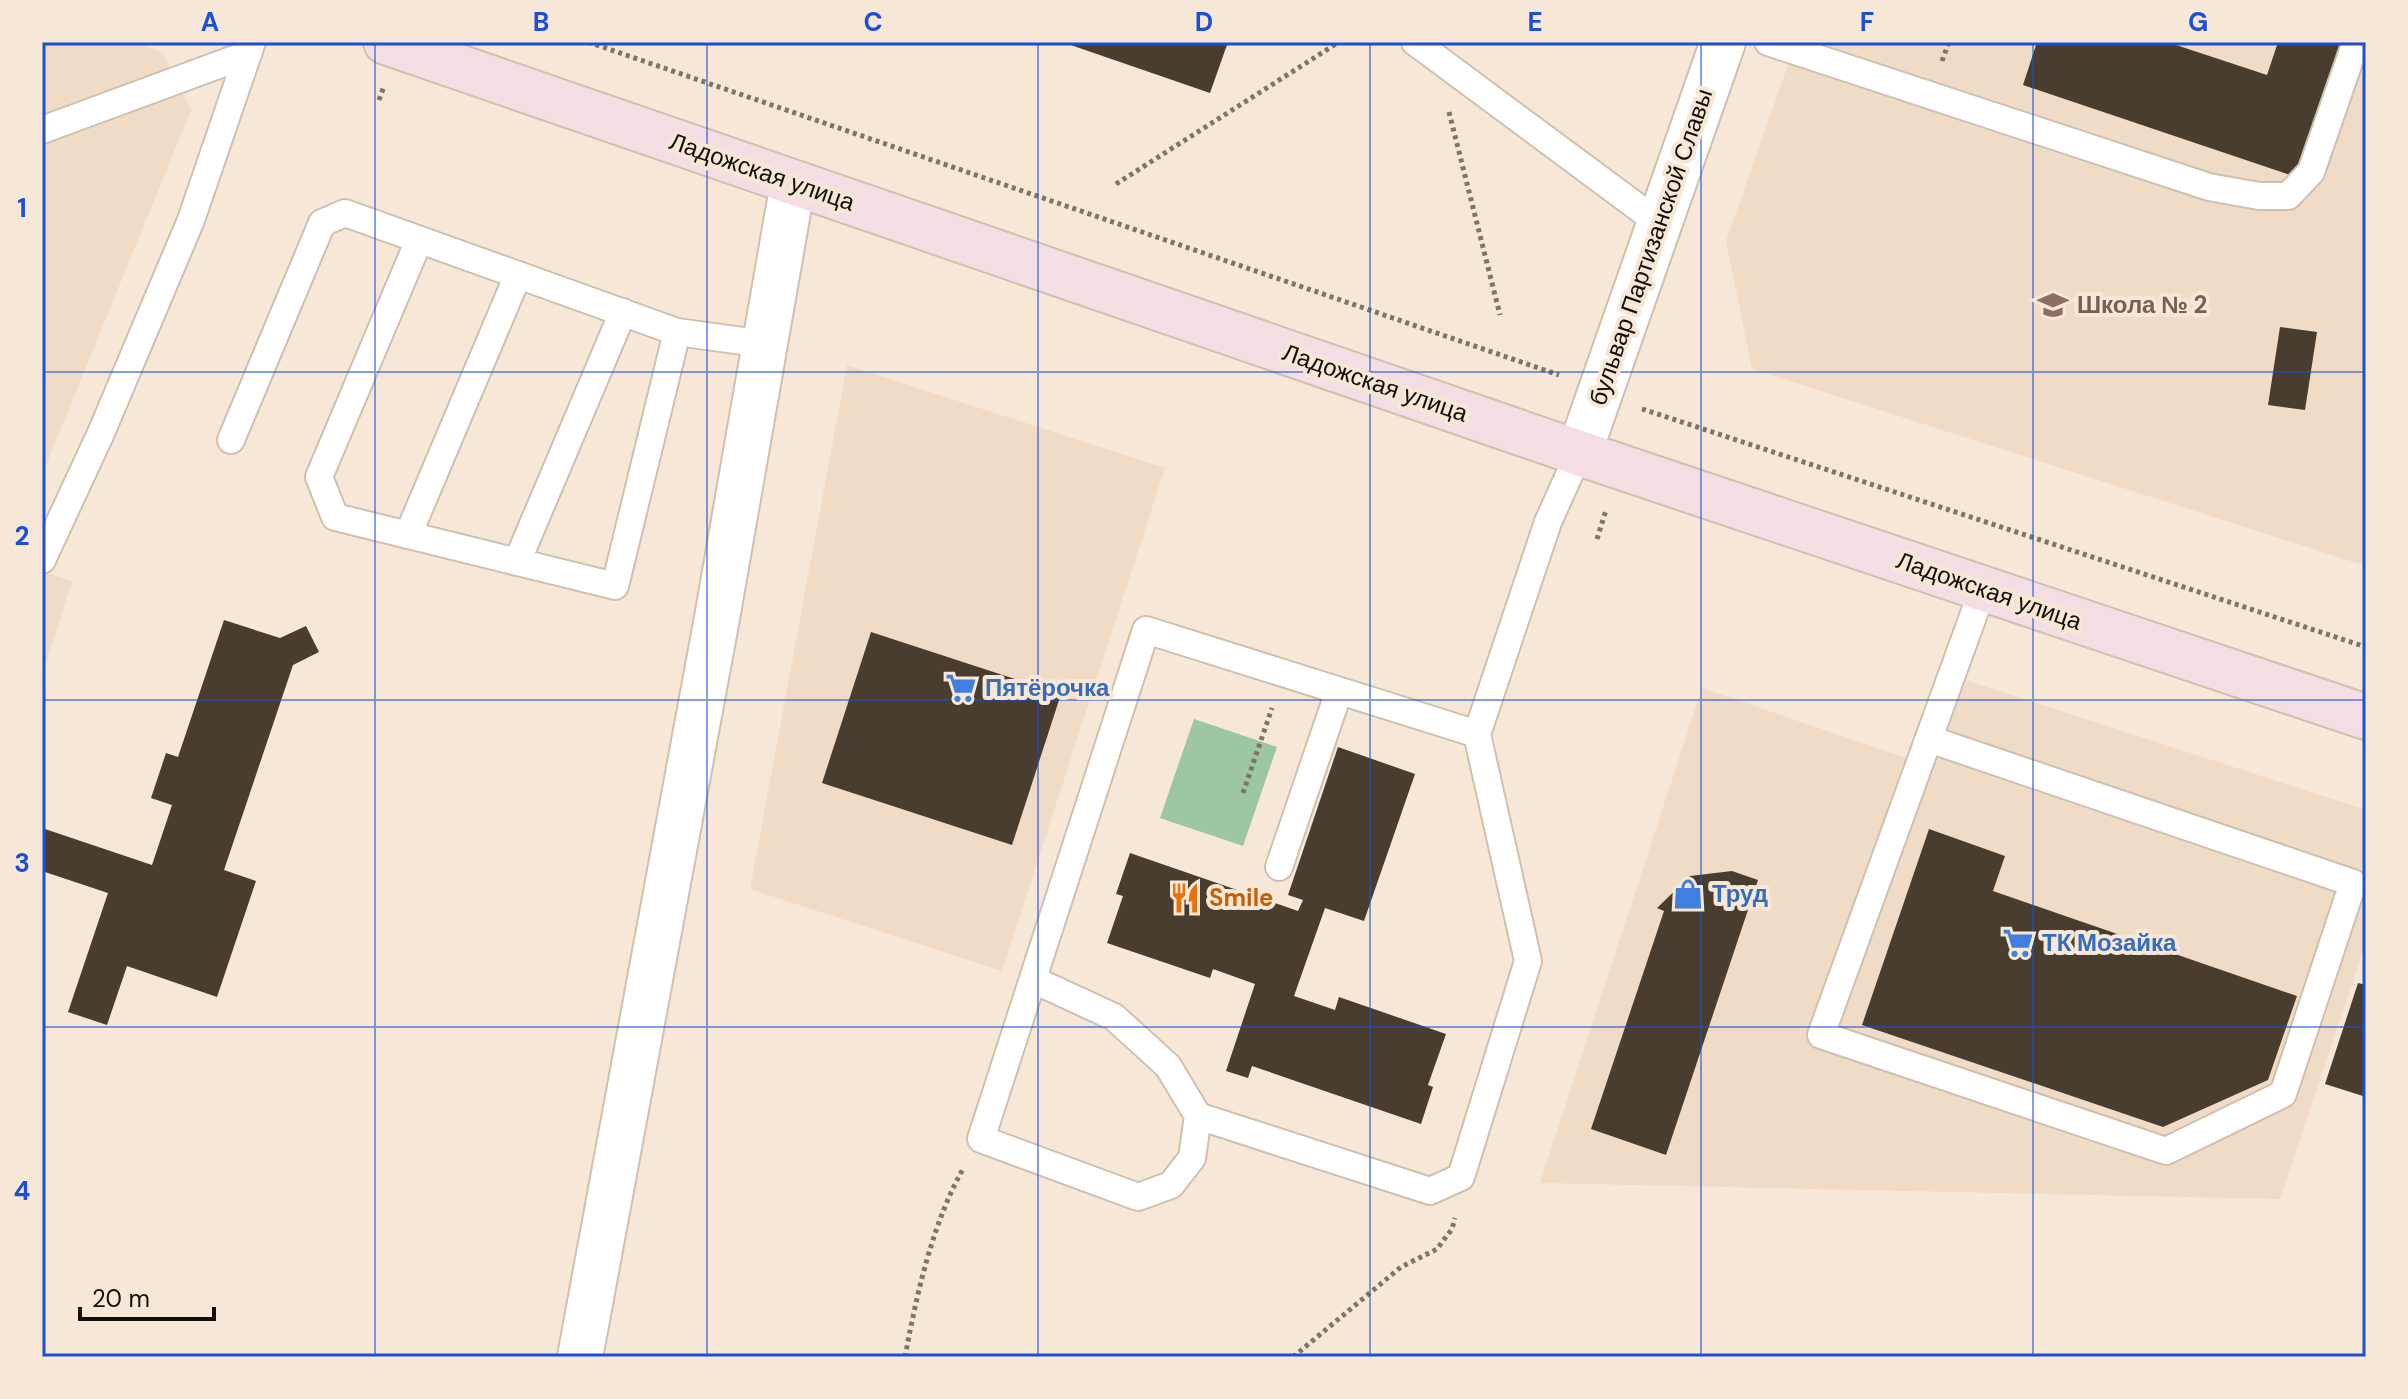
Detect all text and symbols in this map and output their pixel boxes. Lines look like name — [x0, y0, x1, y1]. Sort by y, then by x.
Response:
text: A — [201, 5, 219, 39]
text: B — [533, 5, 549, 39]
text: C — [863, 5, 883, 39]
text: D — [1195, 5, 1213, 39]
text: E — [1527, 5, 1543, 39]
text: F — [1860, 5, 1874, 39]
text: G — [2188, 5, 2208, 39]
street label: бульвар Партизанской Славы — [1582, 84, 1719, 409]
street label: Ладожская улица — [665, 125, 860, 218]
text: 1 — [17, 191, 27, 225]
school or university icon: Школа № 2 — [2036, 288, 2070, 322]
place label: Школа № 2 — [2077, 289, 2207, 320]
street label: Ладожская улица — [1278, 336, 1473, 429]
text: 2 — [14, 519, 30, 553]
street label: Ладожская улица — [1892, 544, 2087, 637]
supermarket icon: Пятёрочка — [944, 671, 978, 705]
place label: Пятёрочка — [985, 672, 1110, 703]
text: 3 — [14, 846, 30, 880]
shop icon: Труд — [1671, 877, 1705, 911]
place label: Труд — [1712, 878, 1768, 909]
restaurant icon: Smile — [1168, 881, 1202, 915]
place label: Smile — [1209, 882, 1274, 913]
supermarket icon: ТК Мозайка — [2001, 926, 2035, 960]
place label: ТК Мозайка — [2042, 927, 2177, 958]
text: 4 — [14, 1174, 30, 1208]
scale bar — [80, 1271, 214, 1321]
text: 20 m — [92, 1283, 150, 1314]

